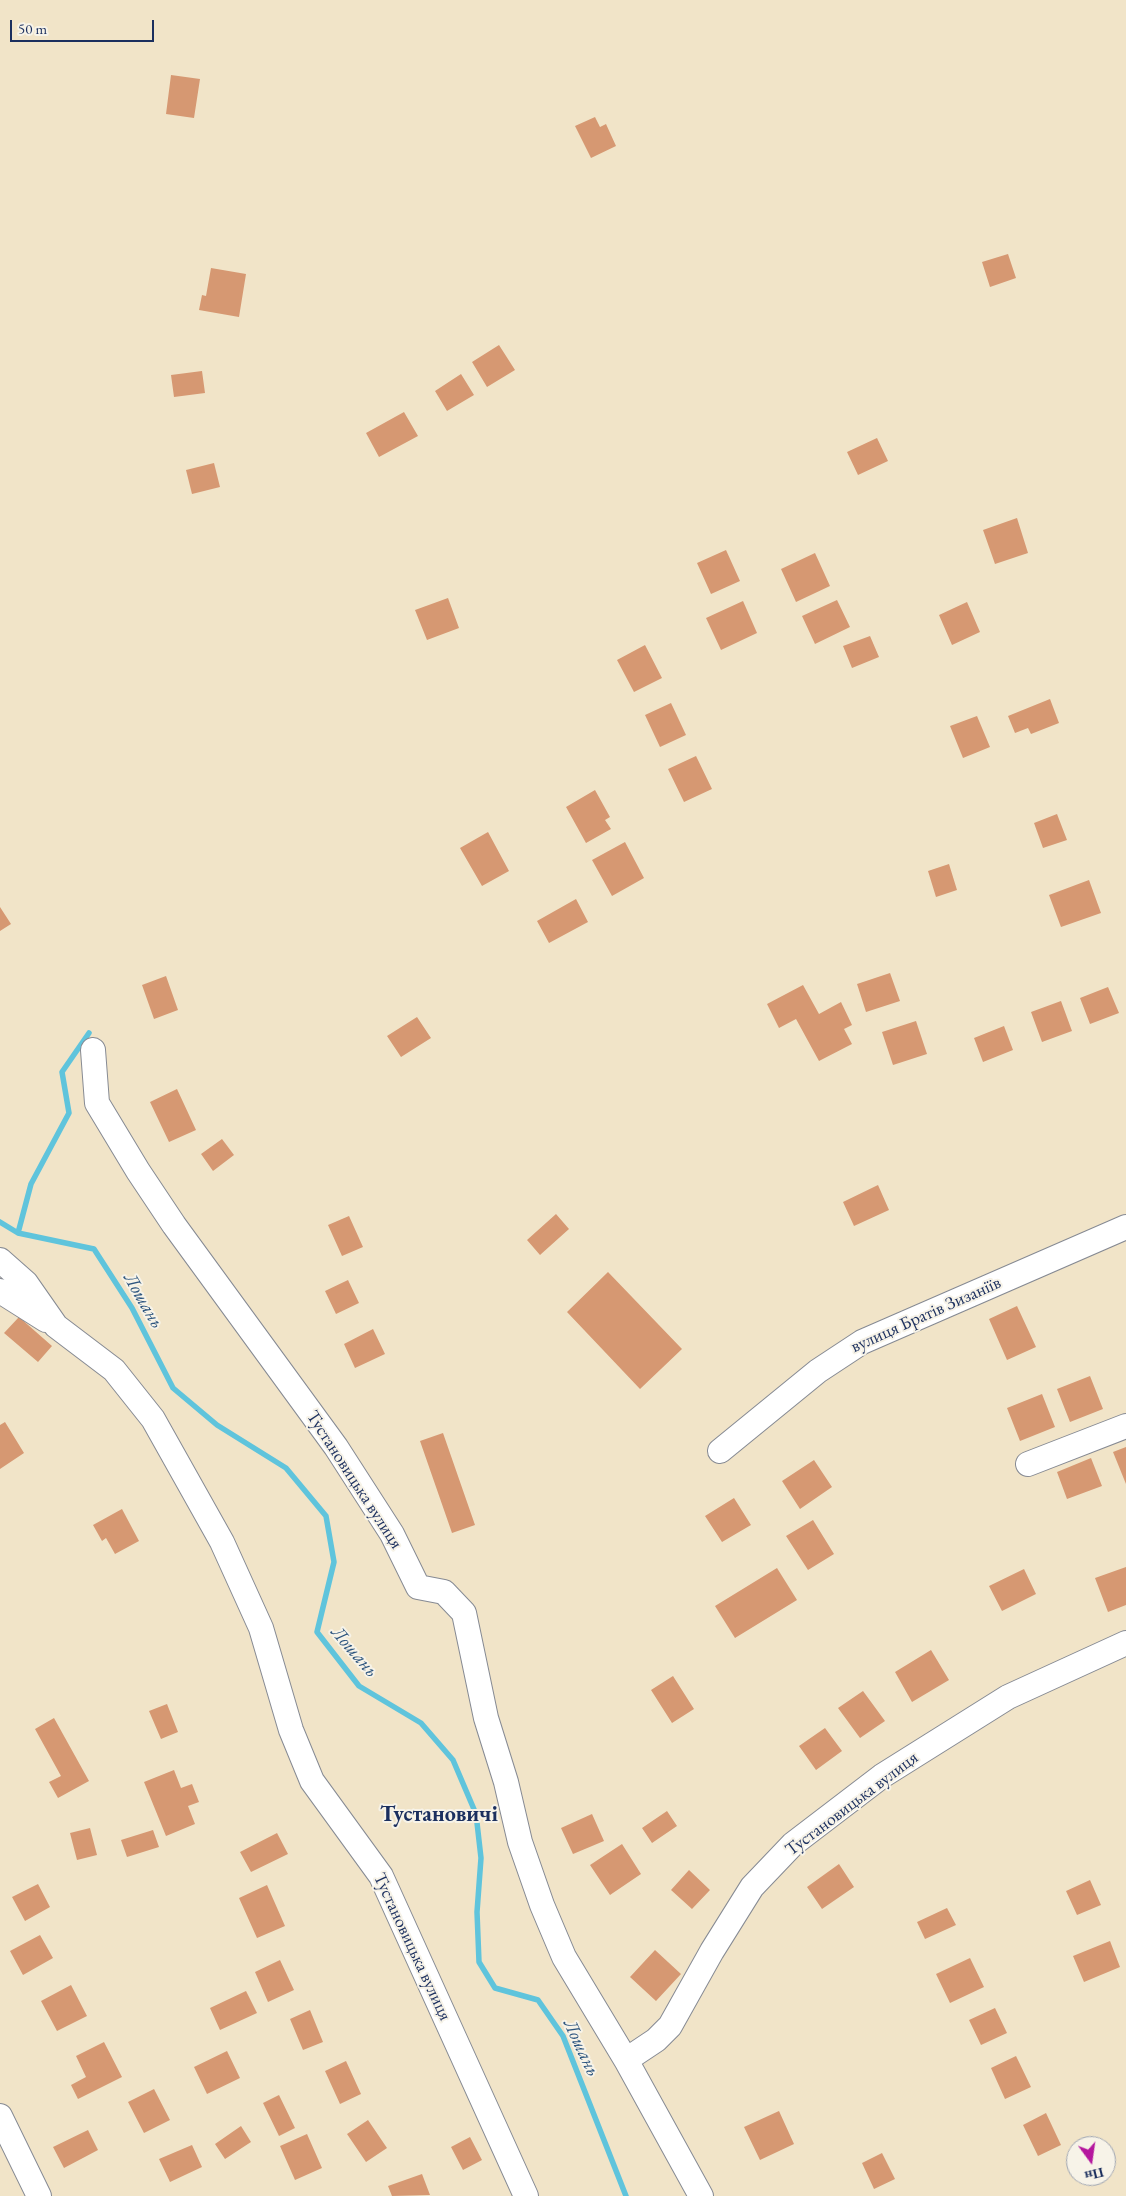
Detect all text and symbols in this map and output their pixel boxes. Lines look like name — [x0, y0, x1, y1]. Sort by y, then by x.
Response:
scale bar — [12, 10, 156, 42]
text: 50 m — [18, 19, 47, 38]
water label: Лошань — [118, 1269, 168, 1333]
street label: вулиця Братів Зизаніїв — [848, 1272, 1004, 1358]
street label: Тустановицька вулиця — [301, 1407, 407, 1553]
water label: Лошань — [326, 1622, 382, 1682]
street label: Тустановицька вулиця — [781, 1747, 923, 1861]
district label: Тустановичі — [380, 1802, 498, 1828]
street label: Тустановицька вулиця — [368, 1870, 456, 2024]
water label: Лошань — [558, 2016, 604, 2080]
north arrow — [1066, 2136, 1116, 2186]
text: Пн — [1083, 2164, 1106, 2186]

